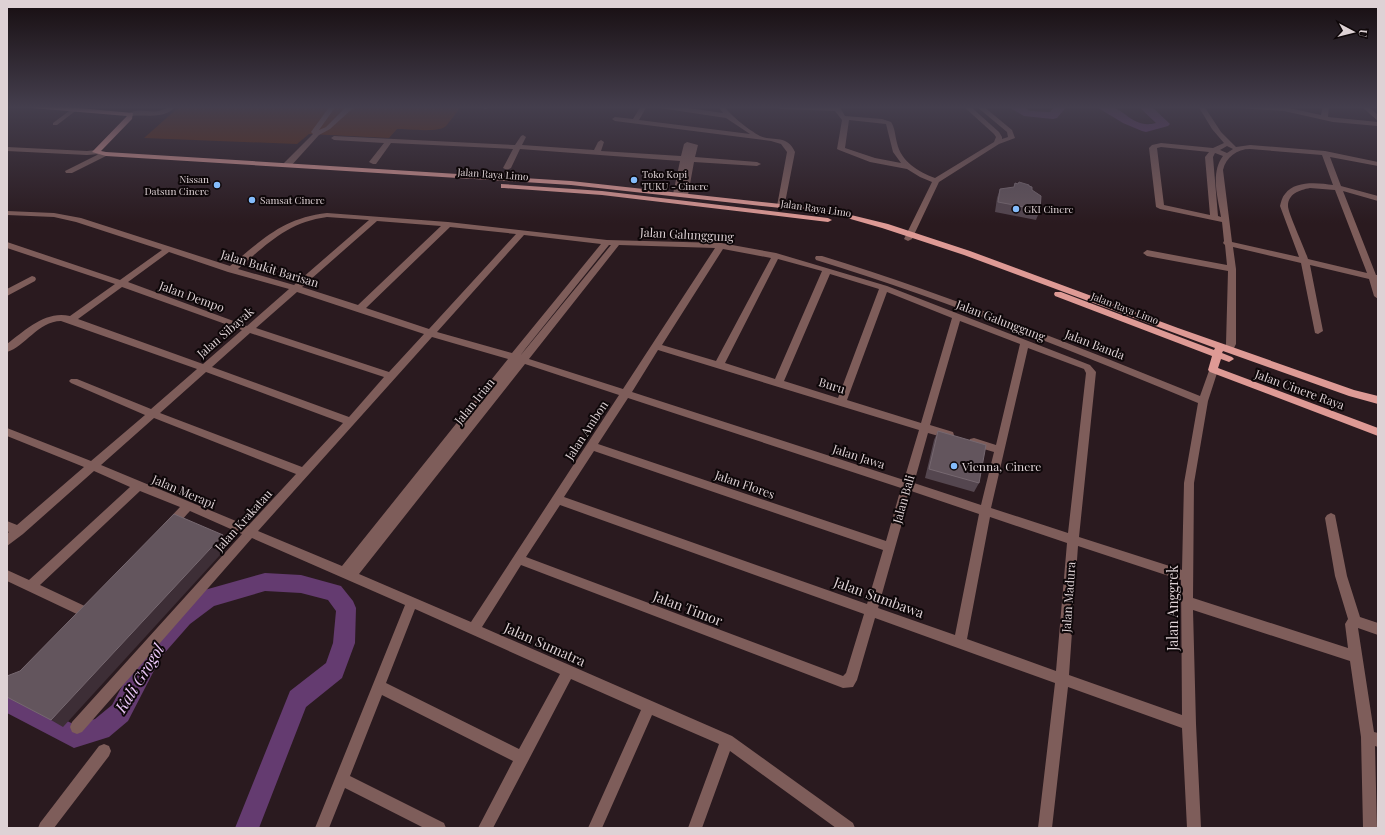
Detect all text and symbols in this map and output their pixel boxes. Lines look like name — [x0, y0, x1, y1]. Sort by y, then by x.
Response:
north arrow — [1333, 12, 1373, 52]
text: U — [1355, 29, 1371, 38]
street label: Jalan Raya Limo — [456, 164, 530, 184]
place label: Toko Kopi TUKU - Cinere — [642, 167, 709, 193]
place label: Nissan Datsun Cinere — [144, 172, 209, 198]
marker: Toko Kopi TUKU - Cinere — [629, 175, 639, 185]
marker: Nissan Datsun Cinere — [212, 180, 222, 190]
place label: Samsat Cinere — [260, 193, 325, 207]
marker: Samsat Cinere — [247, 195, 257, 205]
street label: Jalan Raya Limo — [779, 196, 853, 220]
place label: GKI Cinere — [1024, 202, 1074, 216]
marker: GKI Cinere — [1011, 204, 1021, 214]
street label: Jalan Galunggung — [639, 223, 735, 244]
street label: Jalan Bukit Barisan — [218, 245, 321, 291]
street label: Jalan Dempo — [156, 276, 227, 315]
street label: Jalan Raya Limo — [1088, 288, 1161, 327]
street label: Jalan Galunggung — [953, 295, 1048, 345]
street label: Jalan Sibayak — [192, 303, 257, 362]
street label: Jalan Banda — [1062, 325, 1127, 363]
street label: Jalan Cinere Raya — [1252, 365, 1347, 413]
street label: Buru — [817, 373, 847, 397]
street label: Jalan Irian — [450, 374, 498, 428]
street label: Jalan Ambon — [560, 397, 611, 464]
street label: Jalan Jawa — [830, 440, 887, 472]
place label: Vienna, Cinere — [961, 458, 1041, 474]
marker: Vienna, Cinere — [949, 461, 959, 471]
street label: Jalan Flores — [712, 466, 777, 502]
street label: Jalan Merapi — [149, 470, 219, 512]
street label: Jalan Bali — [888, 473, 918, 526]
street label: Jalan Krakatau — [210, 486, 275, 555]
street label: Jalan Madura — [1057, 561, 1078, 634]
street label: Jalan Anggrek — [1163, 565, 1182, 652]
street label: Jalan Sumbawa — [830, 572, 927, 622]
street label: Jalan Timor — [650, 586, 726, 630]
street label: Jalan Sumatra — [500, 617, 589, 670]
water label: Kali Grogol — [109, 639, 169, 717]

